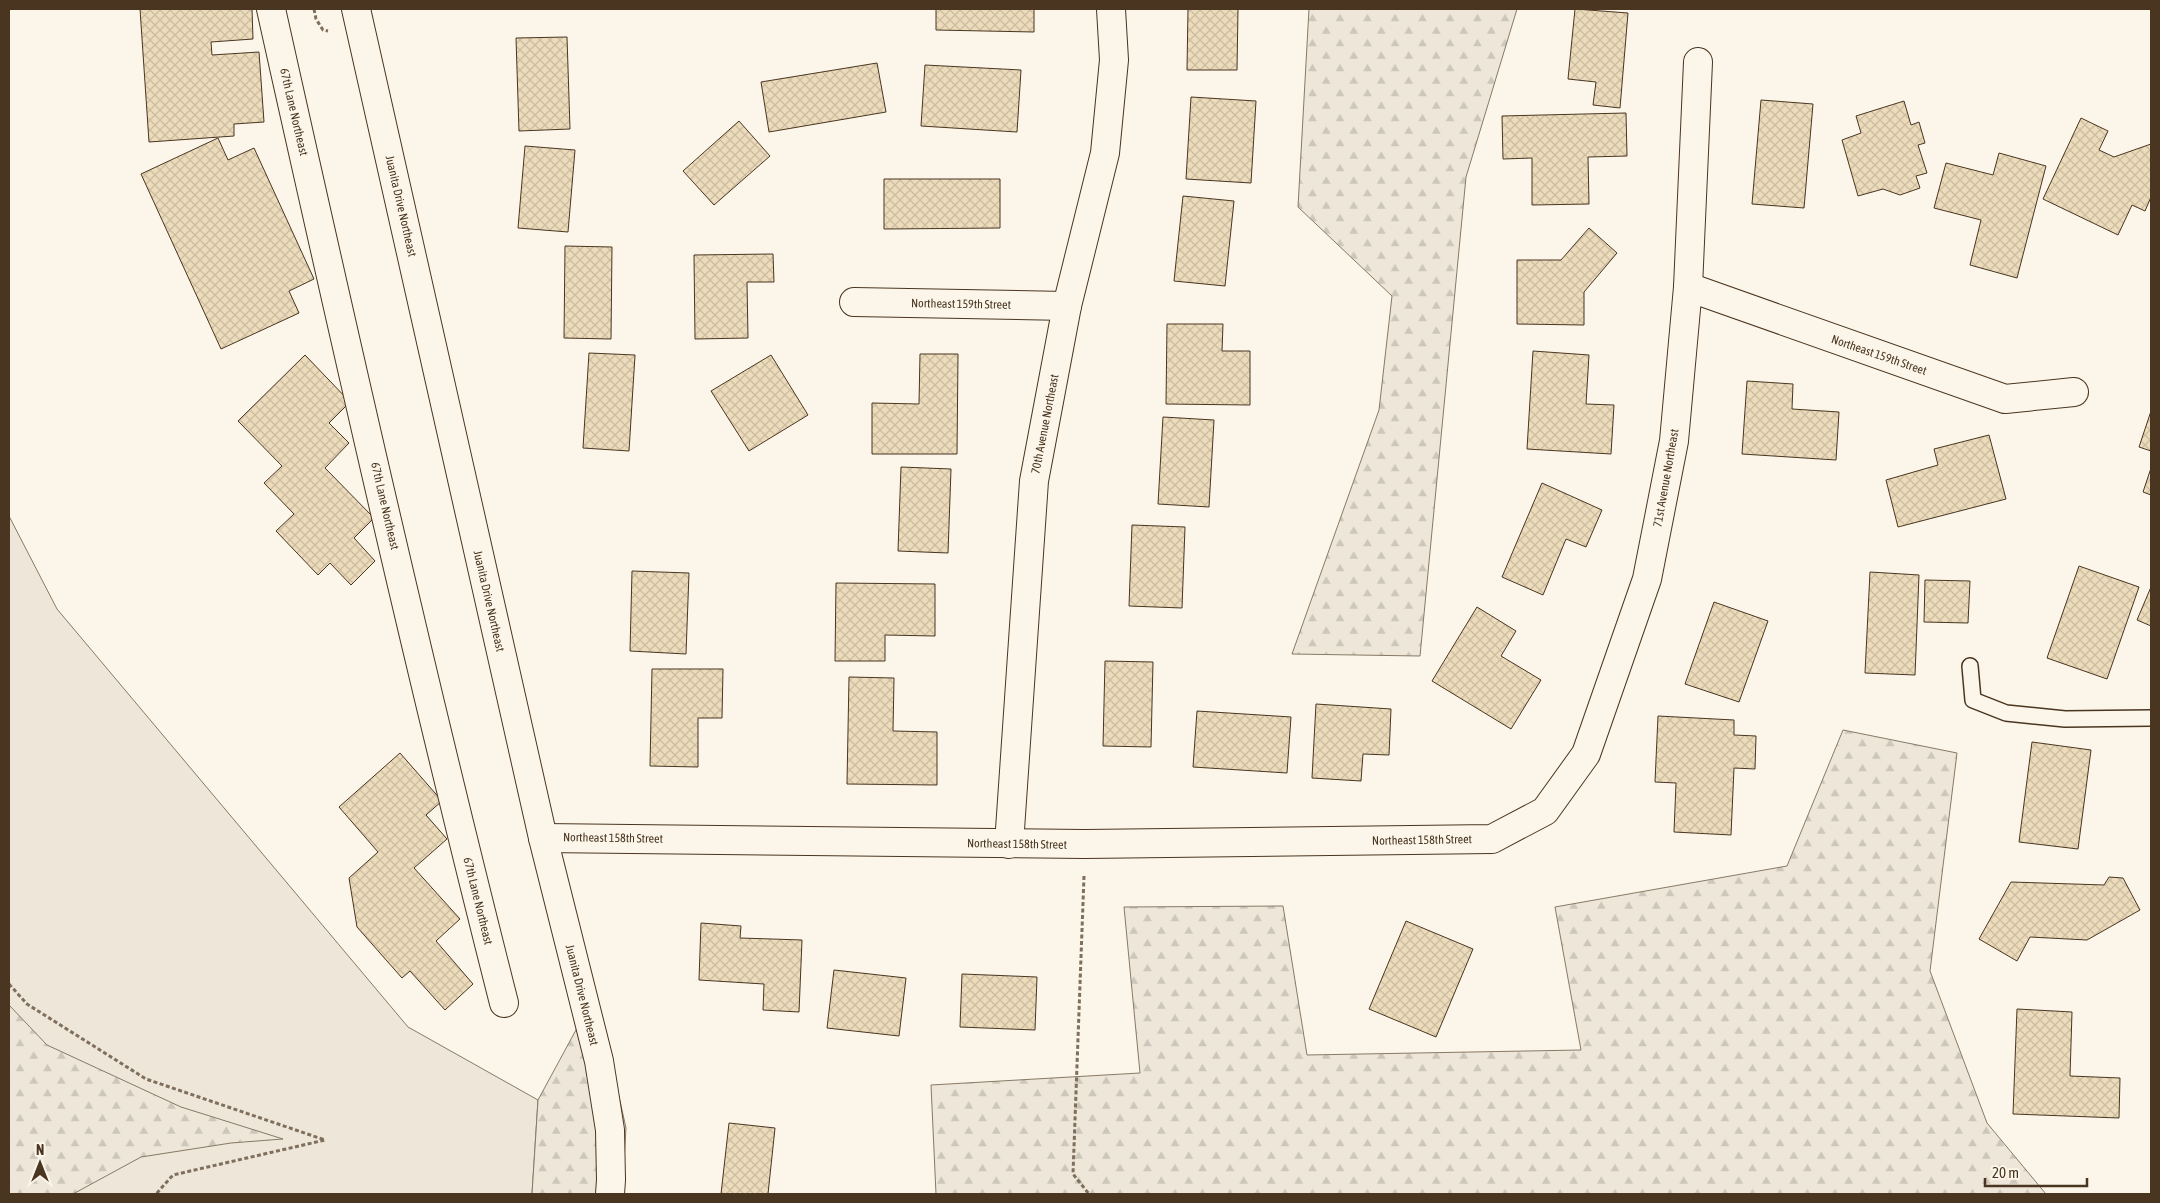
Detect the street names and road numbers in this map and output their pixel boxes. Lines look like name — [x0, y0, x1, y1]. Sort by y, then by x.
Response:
street label: 67th Lane Northeast — [277, 67, 311, 158]
street label: Juanita Drive Northeast — [383, 154, 420, 259]
street label: Northeast 159th Street — [911, 296, 1012, 312]
street label: Northeast 159th Street — [1829, 332, 1929, 378]
street label: 70th Avenue Northeast — [1028, 372, 1062, 475]
street label: 71st Avenue Northeast — [1650, 427, 1682, 528]
street label: 67th Lane Northeast — [368, 461, 402, 552]
street label: Juanita Drive Northeast — [471, 549, 508, 654]
street label: Northeast 158th Street — [563, 830, 664, 846]
street label: Northeast 158th Street — [1372, 832, 1473, 848]
street label: Northeast 158th Street — [967, 836, 1068, 852]
street label: 67th Lane Northeast — [460, 856, 496, 947]
street label: Juanita Drive Northeast — [563, 943, 601, 1047]

